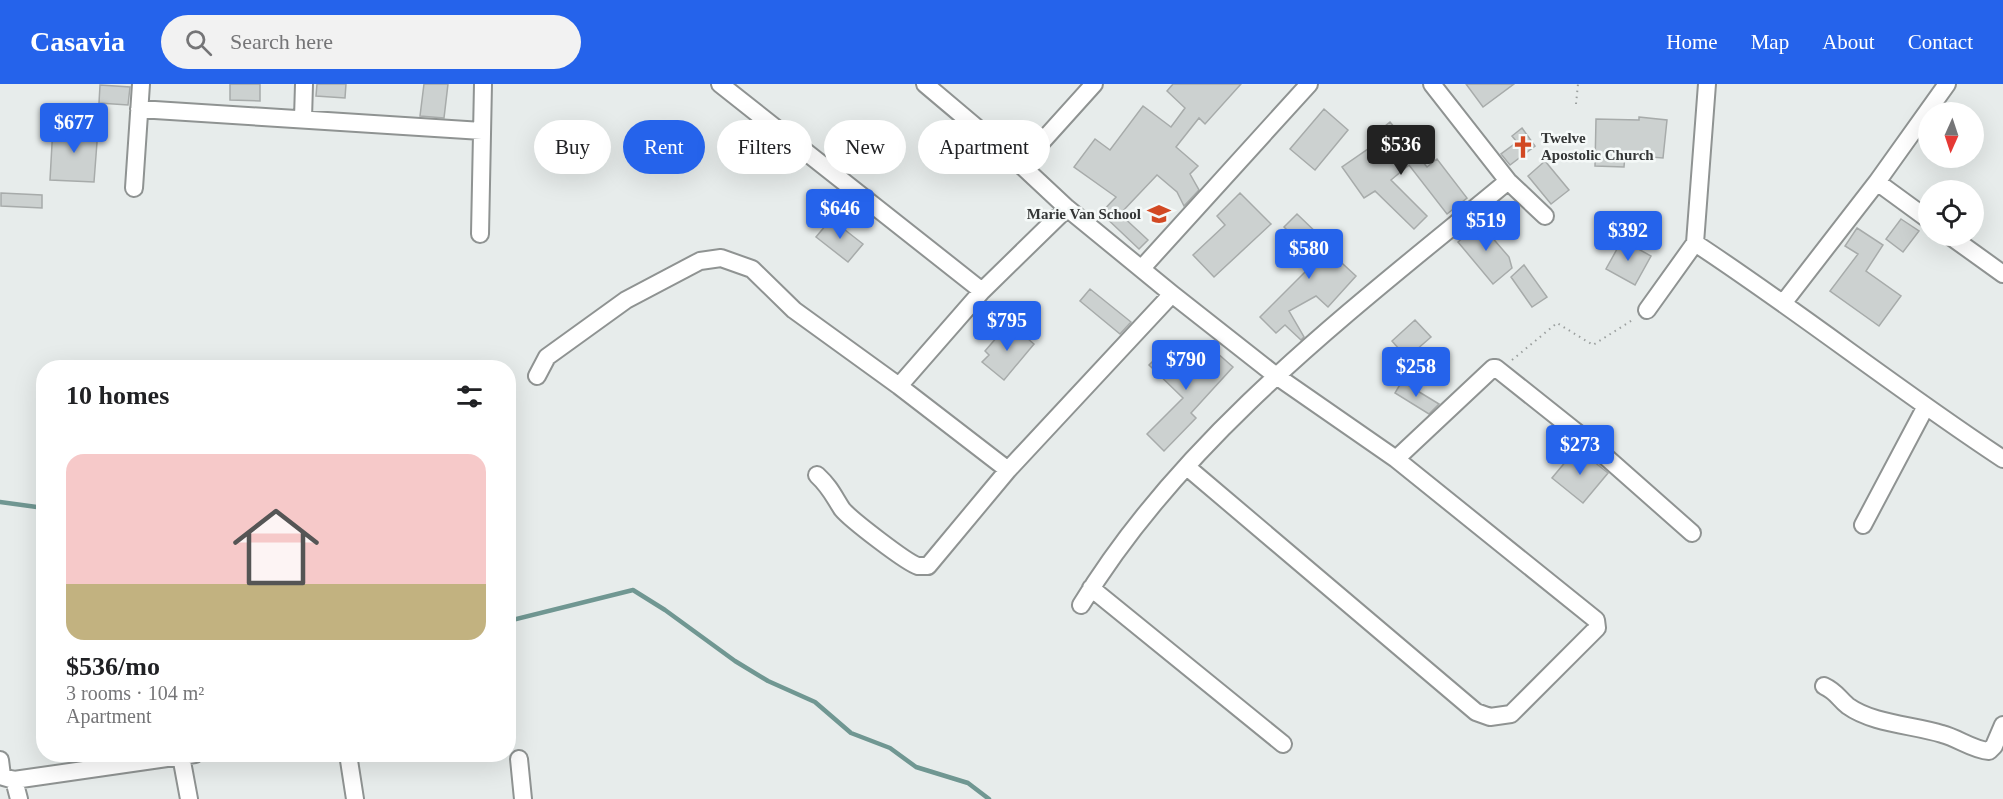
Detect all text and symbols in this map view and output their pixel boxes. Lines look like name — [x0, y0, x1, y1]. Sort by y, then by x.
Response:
search box — [161, 15, 581, 69]
text: Casavia — [30, 26, 125, 57]
icon: search — [182, 26, 215, 59]
text: Search here — [230, 29, 333, 54]
text: Home — [1666, 30, 1718, 54]
text: Map — [1751, 30, 1789, 54]
text: About — [1822, 30, 1875, 54]
text: Contact — [1908, 30, 1973, 54]
north arrow — [1918, 102, 1984, 168]
map controls — [1918, 102, 1984, 246]
pin: $677 — [38, 103, 110, 154]
text: $677 — [54, 111, 94, 133]
chip: Buy — [534, 120, 611, 174]
chip: Rent — [623, 120, 705, 174]
chip: Filters — [717, 120, 812, 174]
chip: New — [824, 120, 906, 174]
chip: Apartment — [918, 120, 1050, 174]
pin: $536 — [1365, 125, 1437, 176]
place label: Twelve Apostolic Church — [1541, 130, 1654, 163]
text: $536 — [1381, 133, 1421, 155]
church icon: Twelve Apostolic Church — [1510, 134, 1536, 160]
button: locate — [1918, 180, 1984, 246]
pin: $646 — [804, 189, 876, 240]
text: $646 — [820, 197, 860, 219]
school or university icon: Marie Van School — [1146, 201, 1172, 227]
pin: $519 — [1450, 201, 1522, 252]
place label: Marie Van School — [1027, 206, 1141, 222]
text: $519 — [1466, 209, 1506, 231]
pin: $392 — [1592, 211, 1664, 262]
text: $392 — [1608, 219, 1648, 241]
pin: $580 — [1273, 229, 1345, 280]
text: $580 — [1289, 237, 1329, 259]
pin: $795 — [971, 301, 1043, 352]
text: $795 — [987, 309, 1027, 331]
pin: $790 — [1150, 340, 1222, 391]
pin: $258 — [1380, 347, 1452, 398]
text: $790 — [1166, 348, 1206, 370]
text: $258 — [1396, 355, 1436, 377]
icon: filters — [453, 380, 486, 413]
text: 10 homes — [66, 381, 169, 410]
pin: $273 — [1544, 425, 1616, 476]
text: $273 — [1560, 433, 1600, 455]
icon: home — [222, 493, 330, 601]
text: $536/mo — [66, 652, 160, 681]
text: 3 rooms · 104 m² — [66, 682, 204, 704]
text: Apartment — [66, 705, 152, 727]

